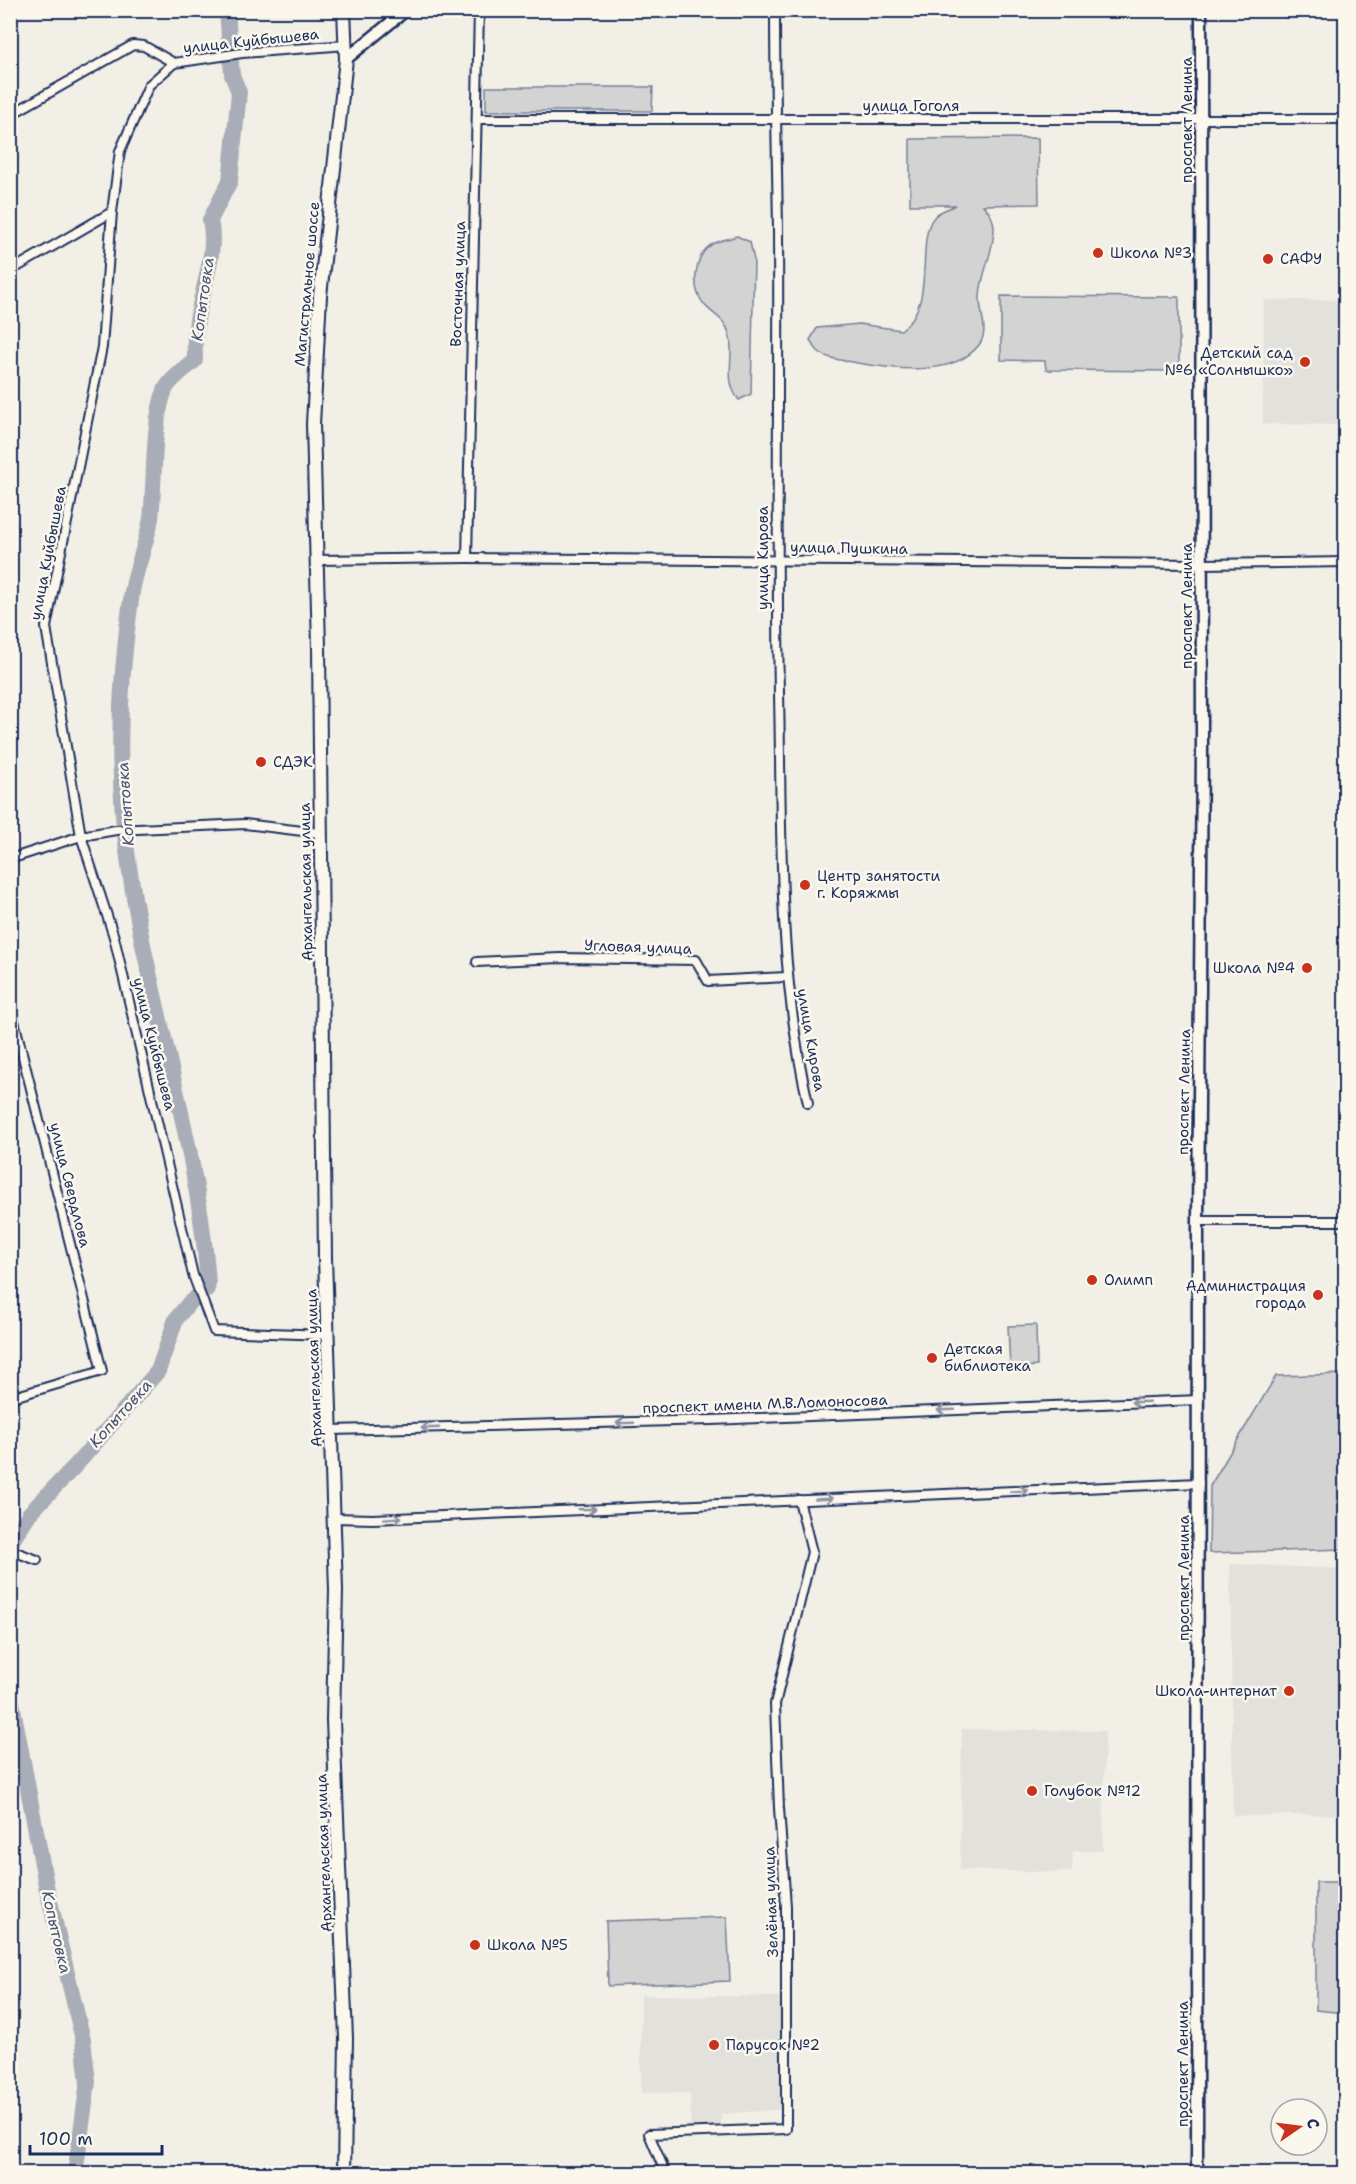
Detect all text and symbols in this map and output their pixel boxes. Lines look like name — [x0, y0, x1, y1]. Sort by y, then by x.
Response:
street label: улица Куйбышева — [182, 24, 321, 58]
street label: проспект Ленина — [1177, 56, 1197, 183]
street label: улица Гоголя — [863, 96, 959, 116]
street label: Магистральное шоссе — [290, 201, 324, 367]
street label: Восточная улица — [446, 220, 470, 347]
place label: Школа №3 — [1110, 243, 1192, 263]
marker: Школа №3 — [1091, 246, 1105, 260]
place label: САФУ — [1280, 249, 1322, 269]
marker: САФУ — [1261, 252, 1275, 266]
water label: Копытовка — [186, 256, 219, 342]
place label: Детский сад №6 «Солнышко» — [1165, 343, 1293, 380]
marker: Детский сад №6 «Солнышко» — [1298, 355, 1312, 369]
street label: улица Куйбышева — [25, 484, 71, 622]
street label: улица Кирова — [753, 505, 773, 610]
street label: улица Пушкина — [790, 537, 909, 559]
street label: проспект Ленина — [1177, 542, 1197, 669]
place label: СДЭК — [273, 752, 313, 772]
marker: СДЭК — [254, 755, 268, 769]
water label: Копытовка — [112, 761, 139, 847]
street label: Архангельская улица — [295, 802, 317, 961]
place label: Центр занятости г. Коряжмы — [817, 866, 940, 903]
marker: Центр занятости г. Коряжмы — [798, 878, 812, 892]
street label: Угловая улица — [584, 935, 693, 959]
place label: Школа №4 — [1213, 958, 1295, 978]
marker: Школа №4 — [1300, 961, 1314, 975]
street label: улица Куйбышева — [128, 975, 180, 1113]
street label: улица Кирова — [792, 987, 830, 1094]
street label: проспект Ленина — [1173, 1028, 1195, 1155]
street label: улица Свердлова — [45, 1120, 95, 1250]
place label: Олимп — [1104, 1270, 1153, 1290]
marker: Олимп — [1085, 1273, 1099, 1287]
place label: Администрация города — [1186, 1276, 1307, 1313]
street label: Архангельская улица — [301, 1288, 327, 1448]
marker: Администрация города — [1311, 1288, 1325, 1302]
place label: Детская библиотека — [944, 1339, 1032, 1376]
marker: Детская библиотека — [925, 1351, 939, 1365]
water label: Копытовка — [84, 1375, 156, 1452]
street label: проспект имени М.В.Ломоносова — [642, 1390, 889, 1418]
one-way arrow — [1131, 1396, 1151, 1408]
one-way arrow — [936, 1404, 956, 1415]
one-way arrow — [615, 1417, 635, 1428]
one-way arrow — [420, 1422, 440, 1434]
one-way arrow — [1009, 1485, 1029, 1496]
one-way arrow — [814, 1494, 834, 1505]
one-way arrow — [577, 1503, 597, 1514]
one-way arrow — [382, 1512, 402, 1523]
street label: проспект Ленина — [1174, 1514, 1194, 1641]
place label: Школа-интернат — [1155, 1681, 1277, 1701]
marker: Школа-интернат — [1282, 1684, 1296, 1698]
street label: Архангельская улица — [311, 1773, 337, 1933]
place label: Голубок №12 — [1044, 1781, 1141, 1801]
marker: Голубок №12 — [1025, 1784, 1039, 1798]
street label: Зелёная улица — [759, 1846, 783, 1958]
water label: Копытовка — [37, 1889, 76, 1976]
place label: Школа №5 — [487, 1935, 568, 1955]
marker: Школа №5 — [468, 1938, 482, 1952]
street label: проспект Ленина — [1173, 2000, 1193, 2127]
place label: Парусок №2 — [726, 2035, 820, 2055]
marker: Парусок №2 — [707, 2038, 721, 2052]
north arrow — [1269, 2097, 1329, 2157]
text: С — [1302, 2116, 1324, 2131]
scale bar — [30, 2118, 162, 2156]
text: 100 m — [39, 2127, 93, 2151]

